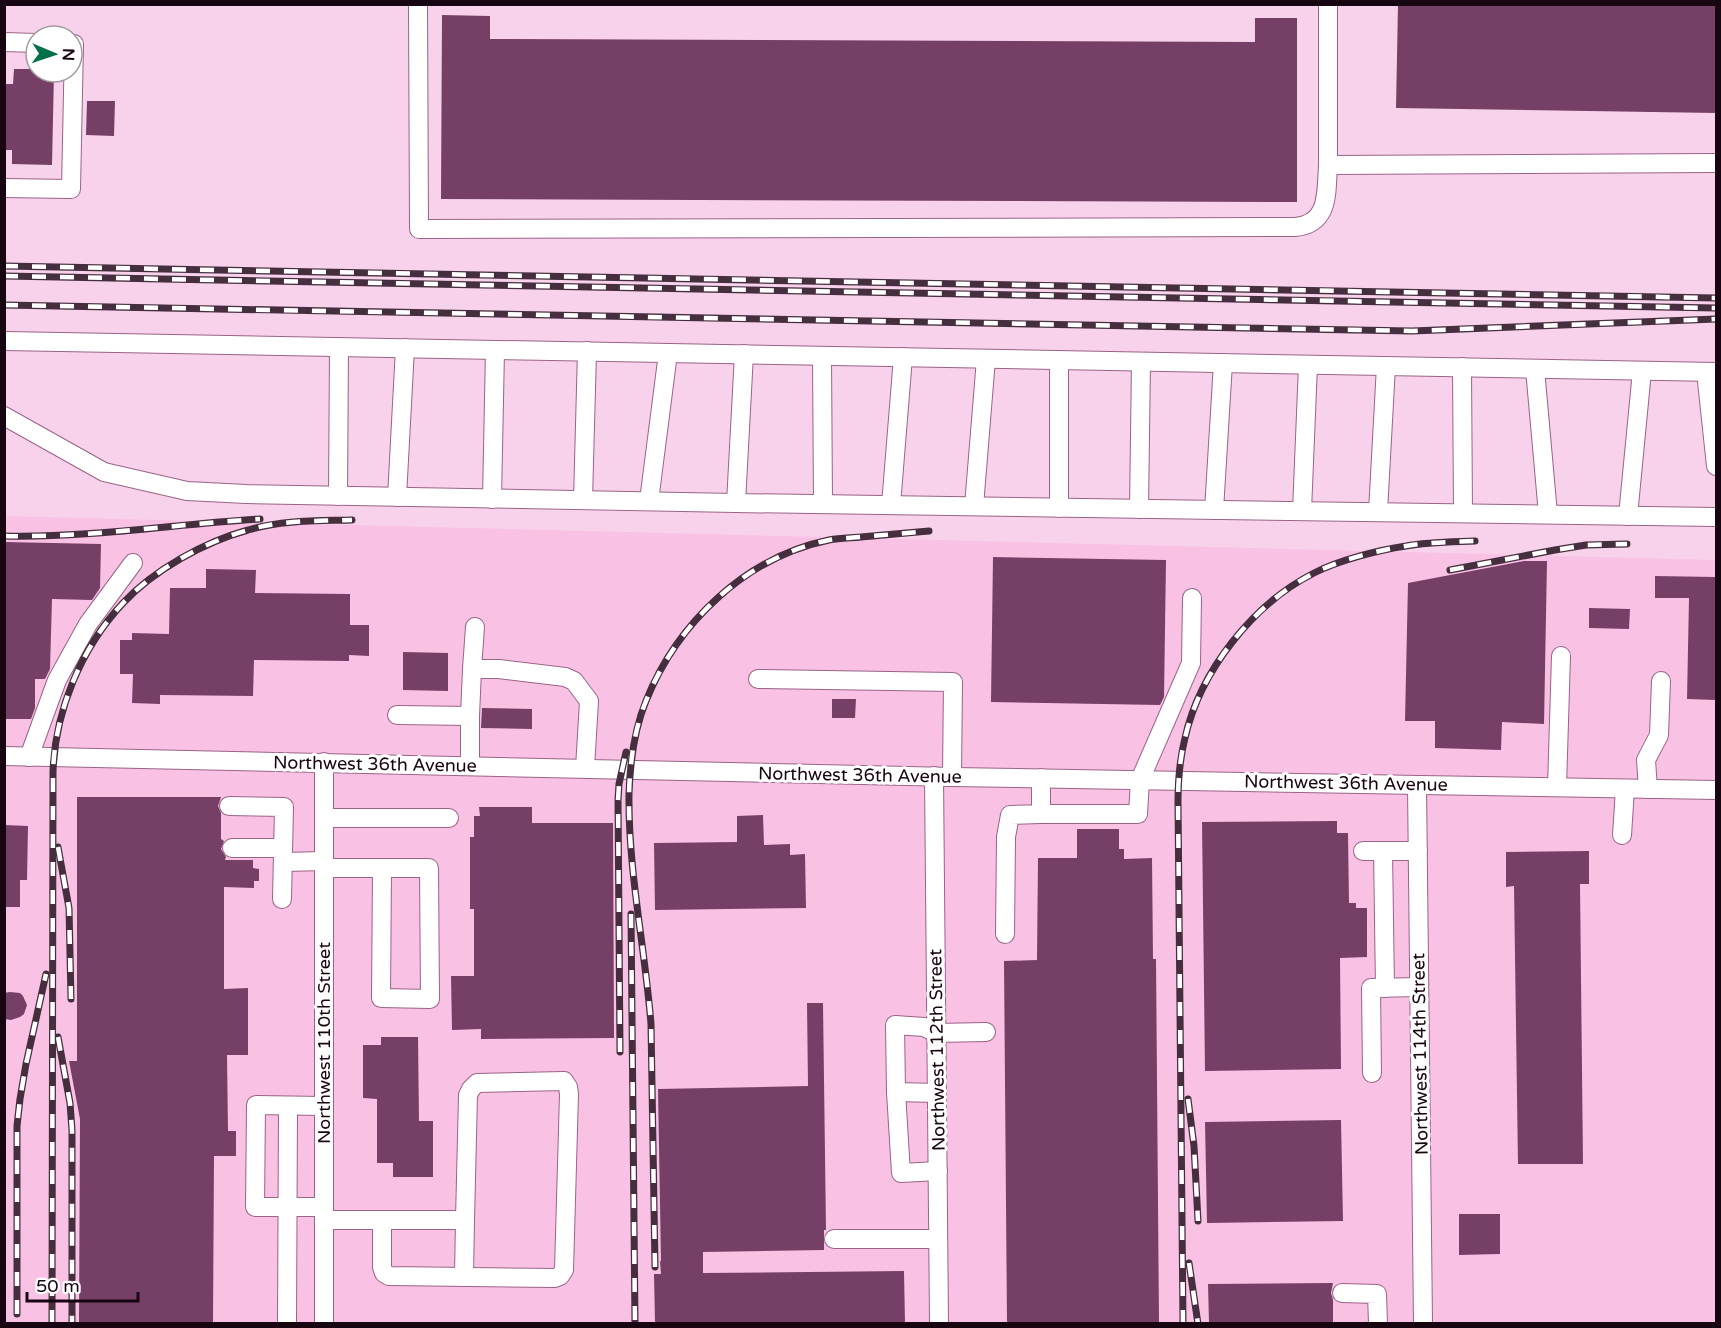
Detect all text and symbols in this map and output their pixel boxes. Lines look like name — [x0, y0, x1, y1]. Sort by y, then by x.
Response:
north arrow — [24, 24, 84, 84]
text: N — [58, 48, 78, 61]
street label: Northwest 36th Avenue — [273, 751, 477, 777]
street label: Northwest 36th Avenue — [758, 762, 962, 788]
street label: Northwest 36th Avenue — [1244, 770, 1448, 796]
street label: Northwest 110th Street — [313, 942, 335, 1144]
street label: Northwest 112th Street — [924, 949, 950, 1151]
street label: Northwest 114th Street — [1407, 953, 1433, 1155]
scale bar — [27, 1265, 138, 1303]
text: 50 m — [36, 1275, 80, 1297]

